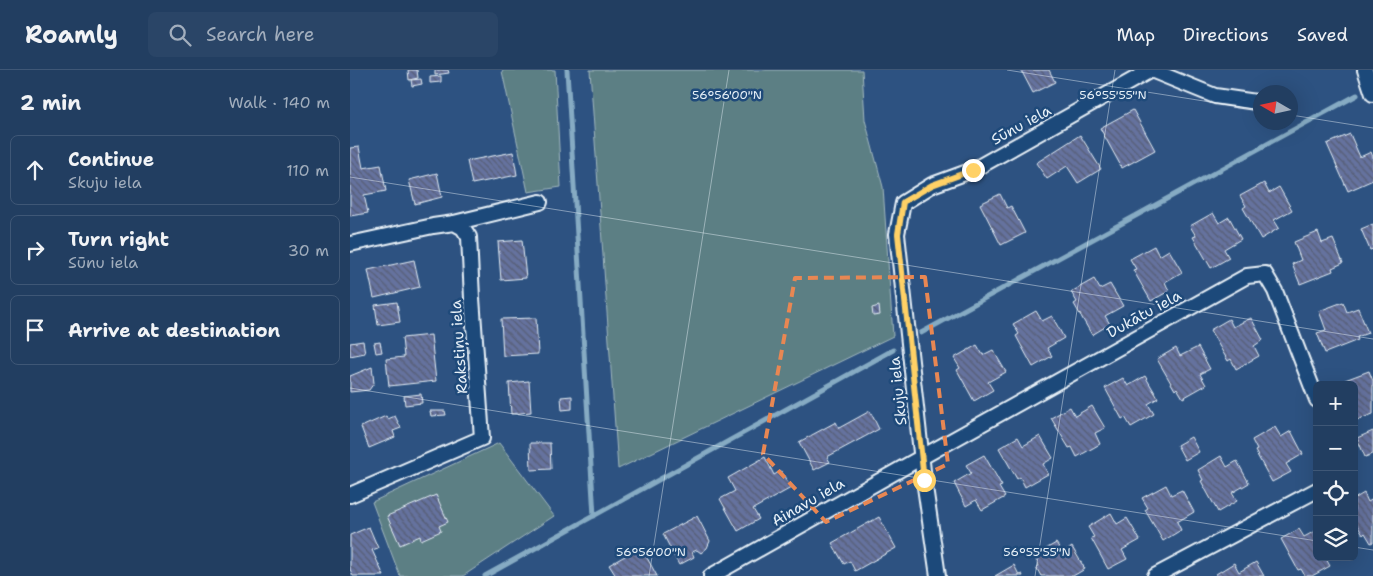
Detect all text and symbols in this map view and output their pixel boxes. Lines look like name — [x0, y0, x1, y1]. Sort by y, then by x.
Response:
search box — [148, 12, 498, 57]
text: Roamly — [25, 19, 118, 51]
icon: search — [166, 21, 194, 49]
text: Search here — [206, 22, 315, 47]
text: Map — [1117, 23, 1155, 47]
text: Directions — [1183, 23, 1269, 47]
text: Saved — [1297, 23, 1348, 47]
north arrow — [1253, 85, 1298, 130]
text: 56°56'00"N — [692, 87, 762, 103]
text: 56°55'55"N — [1079, 87, 1147, 103]
text: 2 min — [20, 89, 81, 117]
text: Walk · 140 m — [228, 92, 330, 113]
street label: Sūnu iela — [987, 100, 1055, 150]
text: Continue — [68, 147, 154, 172]
icon: ahead — [21, 156, 49, 184]
route end — [962, 159, 985, 182]
text: 110 m — [286, 160, 329, 181]
text: Skuju iela — [68, 172, 142, 193]
text: Turn right — [68, 227, 169, 252]
icon: right — [21, 236, 49, 264]
text: 30 m — [288, 240, 329, 261]
text: Sūnu iela — [68, 252, 138, 273]
street label: Dukātu iela — [1103, 285, 1185, 343]
street label: Rakstiņu iela — [446, 299, 473, 395]
icon: arrive — [21, 316, 49, 344]
text: Arrive at destination — [68, 318, 280, 343]
street label: Skuju iela — [884, 355, 912, 426]
map controls — [1313, 381, 1358, 561]
button: + — [1313, 381, 1358, 426]
button: − — [1313, 426, 1358, 471]
route start — [913, 469, 936, 492]
button: locate — [1313, 471, 1358, 516]
street label: Ainavu iela — [768, 473, 849, 531]
button: layers — [1313, 516, 1358, 561]
text: 56°56'00"N — [616, 544, 686, 560]
text: 56°55'55"N — [1003, 544, 1071, 560]

